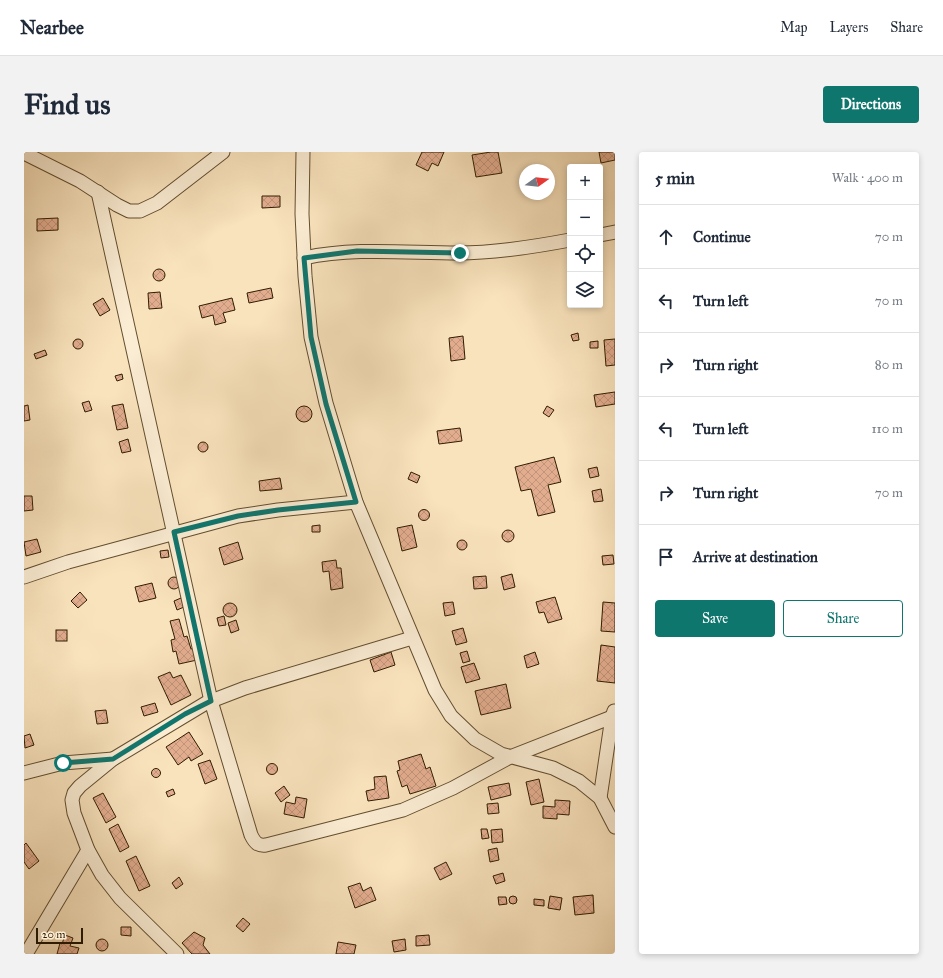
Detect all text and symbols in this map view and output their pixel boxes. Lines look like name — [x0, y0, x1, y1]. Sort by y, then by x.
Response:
text: Nearbee — [20, 16, 84, 39]
text: Map — [780, 19, 808, 36]
text: Layers — [830, 19, 868, 36]
text: Share — [890, 19, 923, 36]
button: Directions — [823, 86, 919, 123]
text: Find us — [24, 87, 110, 122]
north arrow — [519, 164, 555, 200]
map controls — [567, 164, 603, 308]
button: + — [567, 164, 603, 200]
text: 5 min — [655, 168, 695, 189]
text: Walk · 400 m — [832, 170, 903, 186]
button: − — [567, 200, 603, 236]
icon: ahead — [655, 226, 677, 248]
text: Continue — [693, 228, 751, 246]
text: 70 m — [875, 229, 903, 245]
button: locate — [567, 236, 603, 272]
route end — [451, 244, 469, 262]
button: layers — [567, 272, 603, 308]
icon: left — [655, 290, 677, 312]
text: Turn left — [693, 292, 749, 310]
text: 70 m — [875, 293, 903, 309]
icon: right — [655, 354, 677, 376]
text: Turn right — [693, 356, 758, 374]
text: 80 m — [875, 357, 903, 373]
icon: left — [655, 418, 677, 440]
text: Turn left — [693, 420, 749, 438]
text: 110 m — [871, 421, 903, 437]
icon: right — [655, 482, 677, 504]
text: Turn right — [693, 484, 758, 502]
text: 70 m — [875, 485, 903, 501]
icon: arrive — [655, 546, 677, 568]
text: Arrive at destination — [693, 548, 818, 566]
button: Save — [655, 600, 775, 637]
button: Share — [783, 600, 903, 637]
route start — [54, 754, 72, 772]
scale bar — [36, 926, 83, 945]
text: 20 m — [42, 928, 65, 941]

